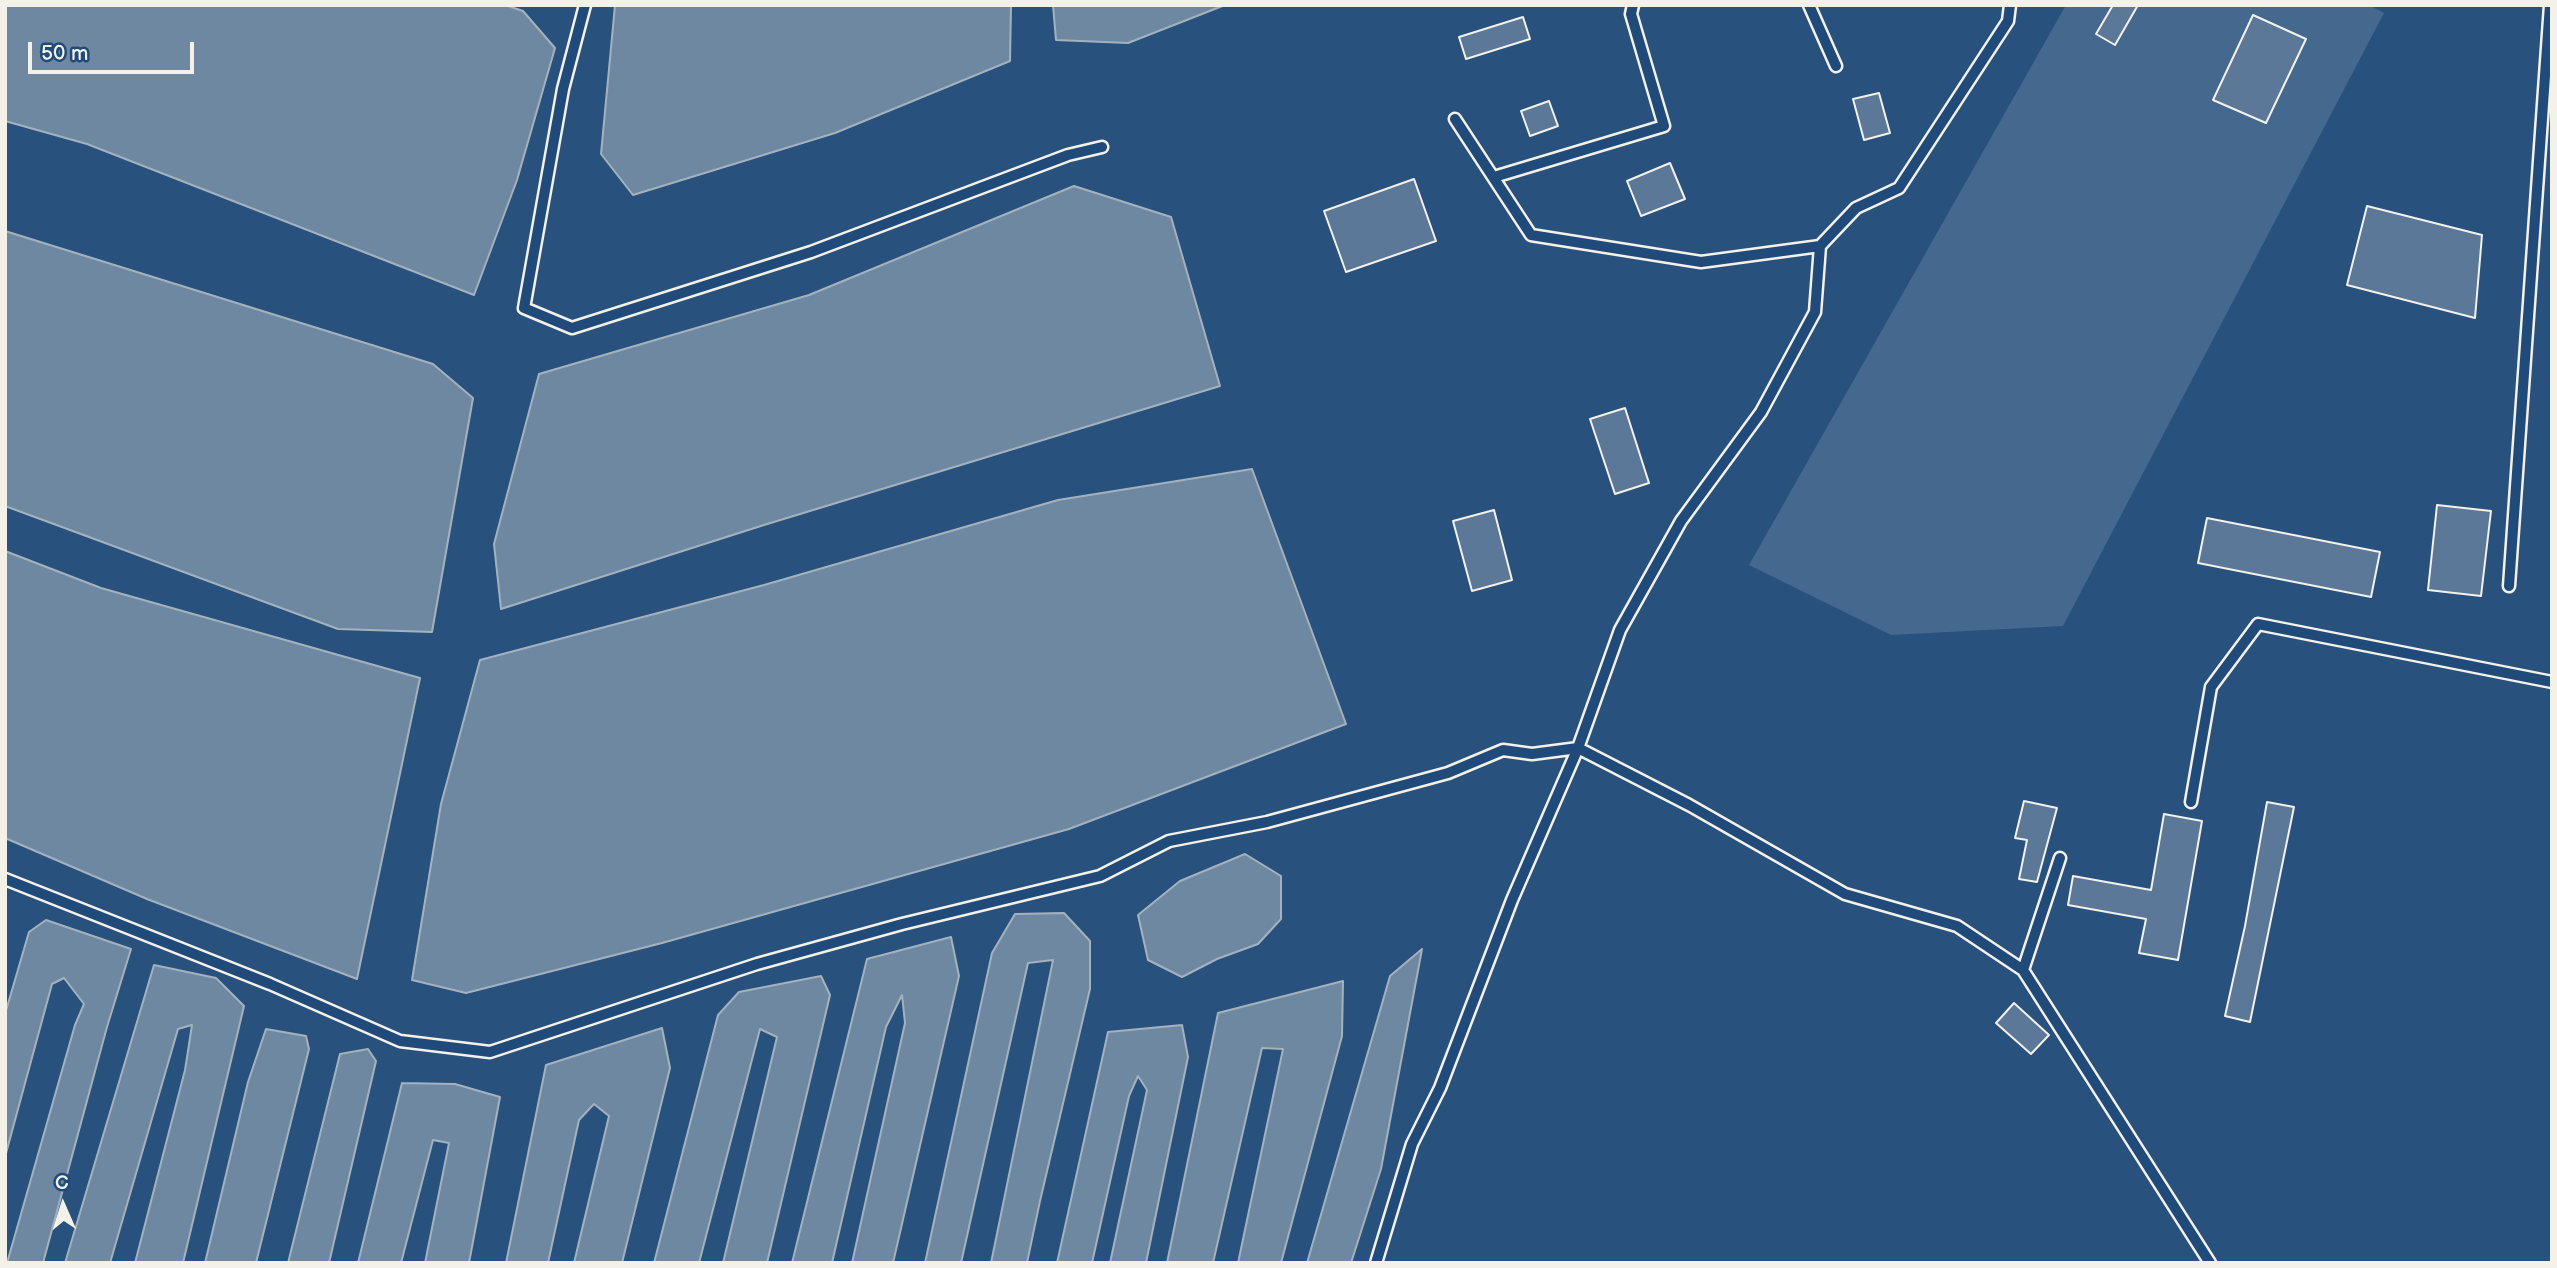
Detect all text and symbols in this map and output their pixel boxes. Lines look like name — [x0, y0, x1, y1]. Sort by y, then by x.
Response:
scale bar — [32, 28, 198, 72]
text: 50 m — [41, 41, 88, 66]
north arrow — [28, 1170, 98, 1240]
text: С — [55, 1172, 69, 1195]

